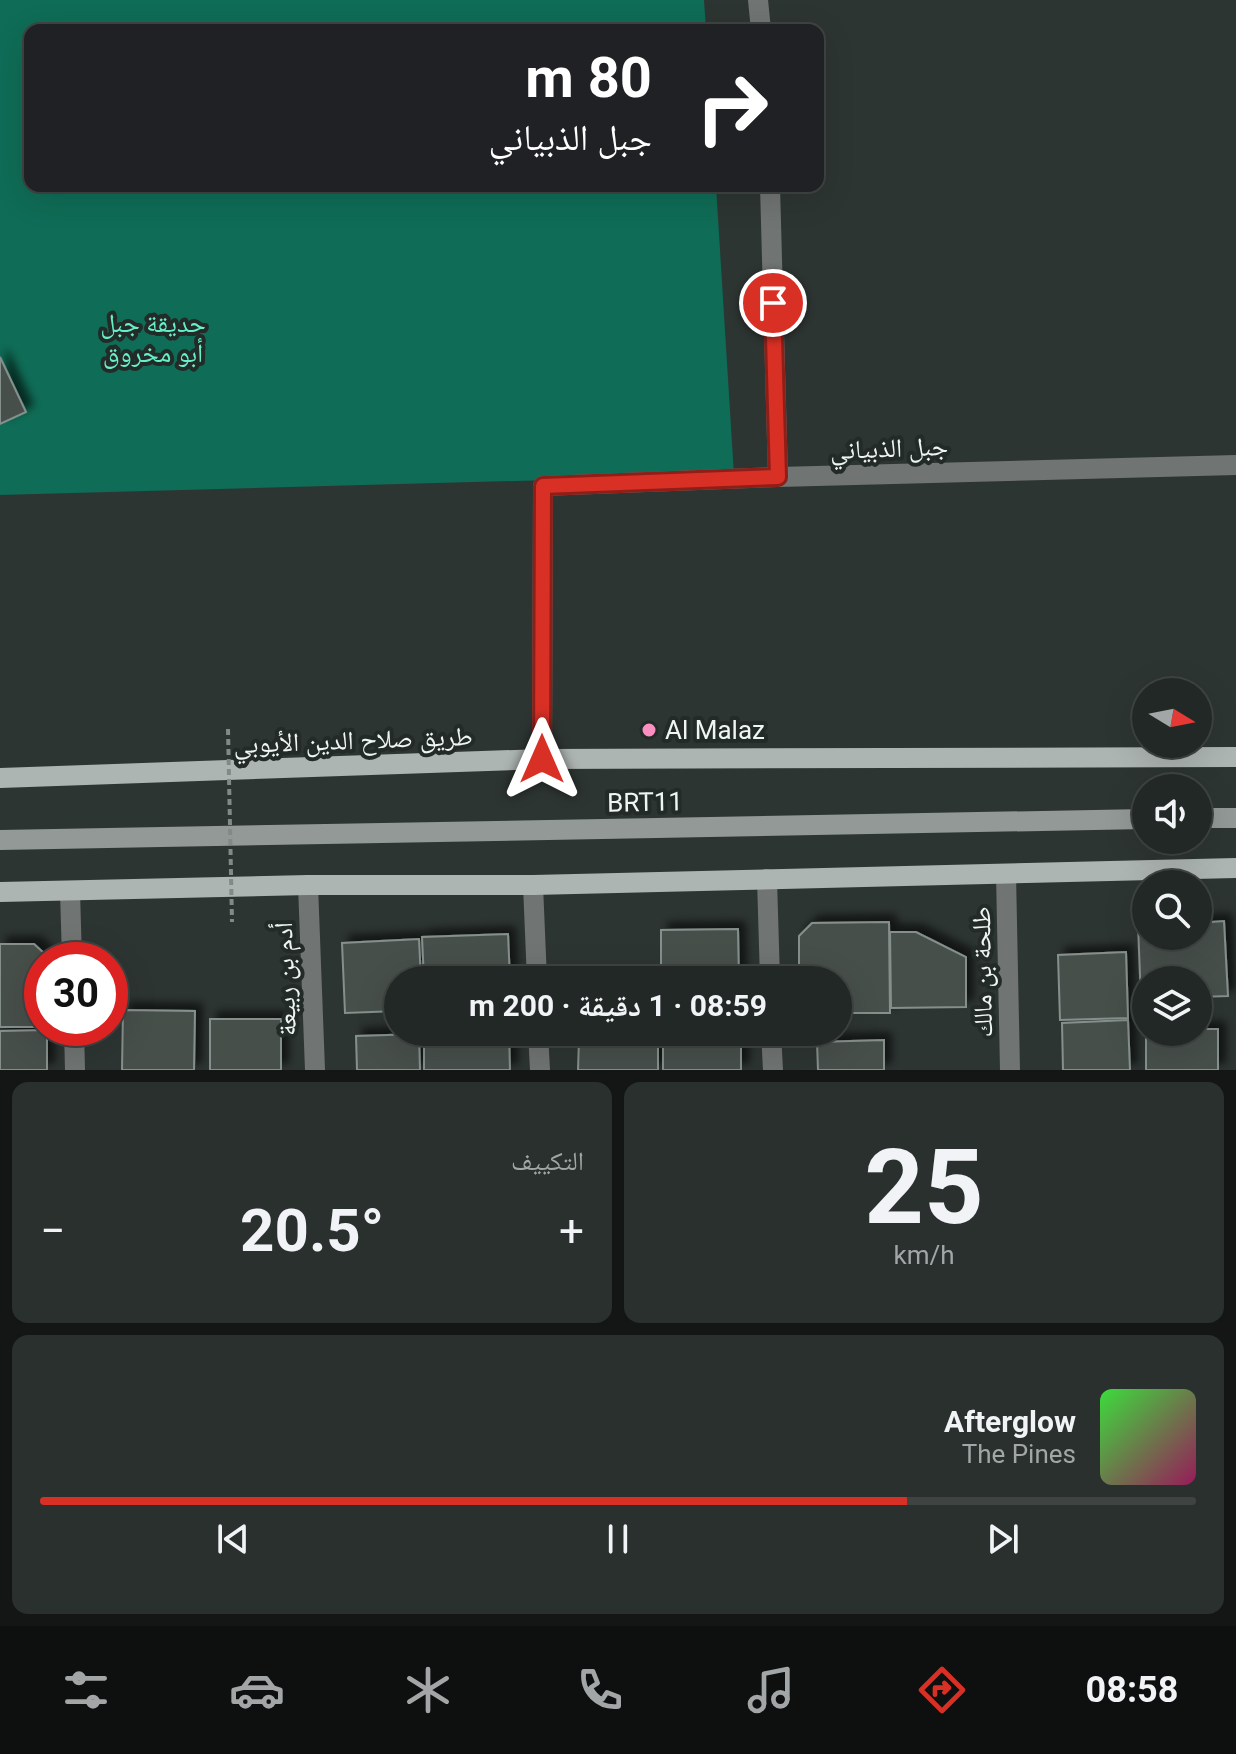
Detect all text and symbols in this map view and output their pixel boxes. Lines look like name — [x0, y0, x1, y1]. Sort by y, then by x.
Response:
text: 80 m — [525, 45, 652, 111]
icon: right — [680, 56, 784, 160]
text: جبل الذبياني — [489, 117, 652, 159]
pin — [739, 269, 807, 337]
icon: arrive — [751, 281, 795, 325]
park label: حديقة جبل أبو مخروق — [100, 308, 206, 369]
street label: جبل الذبياني — [829, 431, 949, 471]
north arrow — [1132, 678, 1212, 758]
map controls — [1132, 678, 1212, 1046]
place label: Al Malaz — [665, 715, 765, 745]
position arrow — [500, 717, 584, 801]
street label: طريق صلاح الدين الأيوبي — [233, 721, 473, 765]
marker: Al Malaz — [640, 721, 658, 739]
button: sound — [1132, 774, 1212, 854]
street label: BRT11 — [607, 786, 683, 818]
button: search — [1132, 870, 1212, 950]
street label: طلحة بن مالك — [966, 906, 999, 1038]
street label: أدم بن ربيعة — [267, 921, 305, 1037]
speed limit sign: 30 — [24, 942, 128, 1046]
button: layers — [1132, 966, 1212, 1046]
text: 08:59 · 1 دقيقة · 200 m — [469, 988, 767, 1023]
text: 25 — [864, 1127, 984, 1248]
text: التكييف — [511, 1146, 584, 1176]
text: 20.5° — [240, 1195, 384, 1266]
text: − — [40, 1205, 65, 1257]
text: + — [559, 1205, 584, 1257]
text: km/h — [893, 1240, 955, 1270]
text: Afterglow — [944, 1404, 1076, 1439]
text: The Pines — [962, 1439, 1076, 1469]
icon: previous — [211, 1517, 255, 1561]
icon: pause — [596, 1517, 640, 1561]
icon: next — [981, 1517, 1025, 1561]
icon: filters — [58, 1662, 114, 1718]
icon: car — [229, 1662, 285, 1718]
icon: climate — [400, 1662, 456, 1718]
icon: phone — [572, 1662, 628, 1718]
icon: music — [743, 1662, 799, 1718]
icon: directions — [914, 1662, 970, 1718]
text: 08:58 — [1086, 1669, 1178, 1711]

